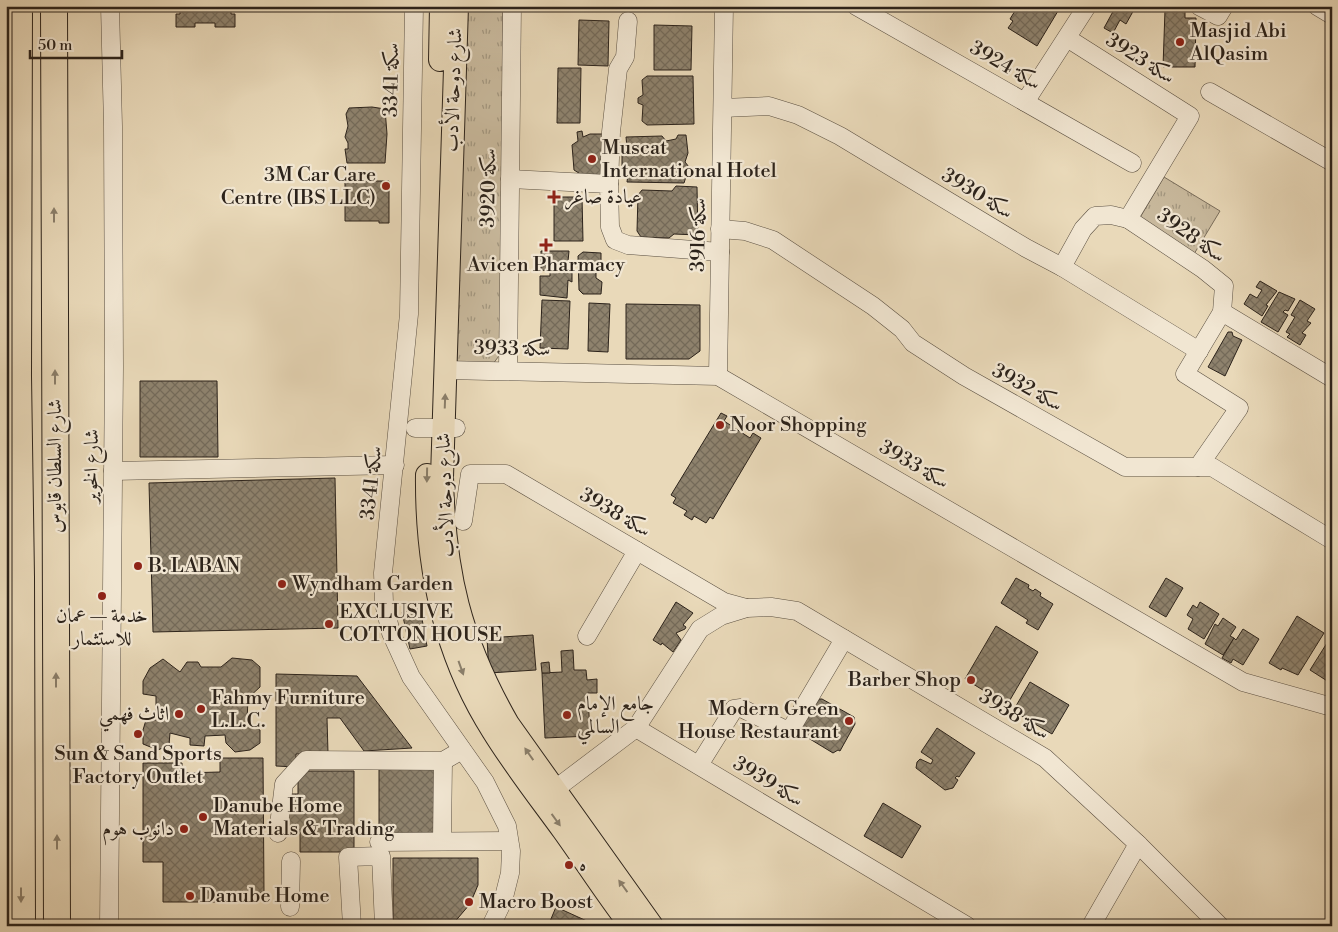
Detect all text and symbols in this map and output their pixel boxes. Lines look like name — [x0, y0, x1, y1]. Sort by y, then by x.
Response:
place label: Masjid Abi AlQasim — [1189, 19, 1287, 67]
street label: شارع دوحة الأدب — [435, 27, 473, 153]
scale bar — [30, 28, 122, 60]
street label: سكة 3923 — [1101, 28, 1179, 90]
text: 50 m — [38, 36, 72, 55]
street label: سكة 3924 — [965, 36, 1045, 96]
marker: Masjid Abi AlQasim — [1174, 36, 1186, 48]
street label: سكة 3341 — [379, 43, 405, 117]
place label: Muscat International Hotel — [602, 136, 777, 184]
street label: سكة 3920 — [476, 148, 502, 228]
marker: Muscat International Hotel — [586, 153, 598, 165]
place label: 3M Car Care Centre (IBS LLC) — [221, 163, 376, 211]
street label: سكة 3930 — [937, 163, 1017, 225]
marker: 3M Car Care Centre (IBS LLC) — [380, 180, 392, 192]
place label: عيادة صاغر — [565, 185, 642, 210]
marker: عيادة صاغر — [547, 190, 561, 204]
street label: سكة 3916 — [686, 198, 712, 272]
street label: سكة 3928 — [1152, 203, 1230, 269]
one-way arrow — [50, 206, 58, 222]
marker: Avicen Pharmacy — [540, 239, 552, 251]
place label: Avicen Pharmacy — [466, 253, 625, 278]
street label: سكة 3933 — [473, 336, 551, 362]
street label: سكة 3932 — [987, 358, 1067, 418]
one-way arrow — [51, 369, 59, 385]
one-way arrow — [441, 392, 449, 408]
street label: شارع السلطان قابوس — [43, 399, 72, 533]
place label: Noor Shopping — [730, 413, 867, 438]
marker: Noor Shopping — [714, 419, 726, 431]
street label: شارع الخوير — [79, 429, 109, 505]
street label: شارع دوحة الأدب — [427, 432, 465, 558]
street label: سكة 3933 — [875, 435, 953, 495]
street label: سكة 3341 — [356, 445, 388, 521]
one-way arrow — [423, 467, 431, 483]
street label: سكة 3938 — [575, 483, 655, 543]
place label: B. LABAN — [147, 554, 241, 579]
marker: B. LABAN — [132, 560, 144, 572]
place label: Wyndham Garden — [291, 572, 453, 597]
marker: Wyndham Garden — [276, 578, 288, 590]
marker: خدمة — عمان للاستثمار — [96, 590, 108, 602]
place label: EXCLUSIVE COTTON HOUSE — [339, 600, 502, 648]
place label: خدمة — عمان للاستثمار — [56, 604, 148, 652]
marker: EXCLUSIVE COTTON HOUSE — [323, 618, 335, 630]
one-way arrow — [458, 660, 465, 675]
place label: Barber Shop — [847, 668, 961, 693]
one-way arrow — [52, 671, 60, 687]
marker: Barber Shop — [965, 674, 977, 686]
street label: سكة 3938 — [974, 684, 1054, 746]
place label: Fahmy Furniture L.L.C. — [211, 686, 365, 734]
place label: جامع الإمام السالمي — [577, 692, 654, 745]
place label: Modern Green House Restaurant — [678, 697, 839, 745]
place label: اثاث فهمي — [99, 702, 169, 732]
marker: Fahmy Furniture L.L.C. — [195, 703, 207, 715]
marker: اثاث فهمي — [173, 708, 185, 720]
marker: جامع الإمام السالمي — [561, 709, 573, 721]
marker: Modern Green House Restaurant — [843, 715, 855, 727]
marker: Sun & Sand Sports Factory Outlet — [132, 728, 144, 740]
place label: Sun & Sand Sports Factory Outlet — [54, 742, 222, 790]
one-way arrow — [524, 747, 534, 761]
street label: سكة 3939 — [728, 751, 808, 813]
place label: Danube Home Materials & Trading — [213, 794, 395, 842]
marker: Danube Home Materials & Trading — [197, 811, 209, 823]
one-way arrow — [550, 813, 561, 826]
place label: دانوب هوم — [102, 817, 174, 846]
marker: دانوب هوم — [178, 823, 190, 835]
one-way arrow — [53, 834, 61, 850]
place label: ه — [579, 853, 586, 878]
marker: ه — [563, 859, 575, 871]
one-way arrow — [618, 879, 628, 893]
place label: Danube Home — [200, 884, 329, 909]
one-way arrow — [17, 887, 25, 903]
marker: Danube Home — [184, 890, 196, 902]
place label: Macro Boost — [479, 890, 593, 915]
marker: Macro Boost — [463, 896, 475, 908]

